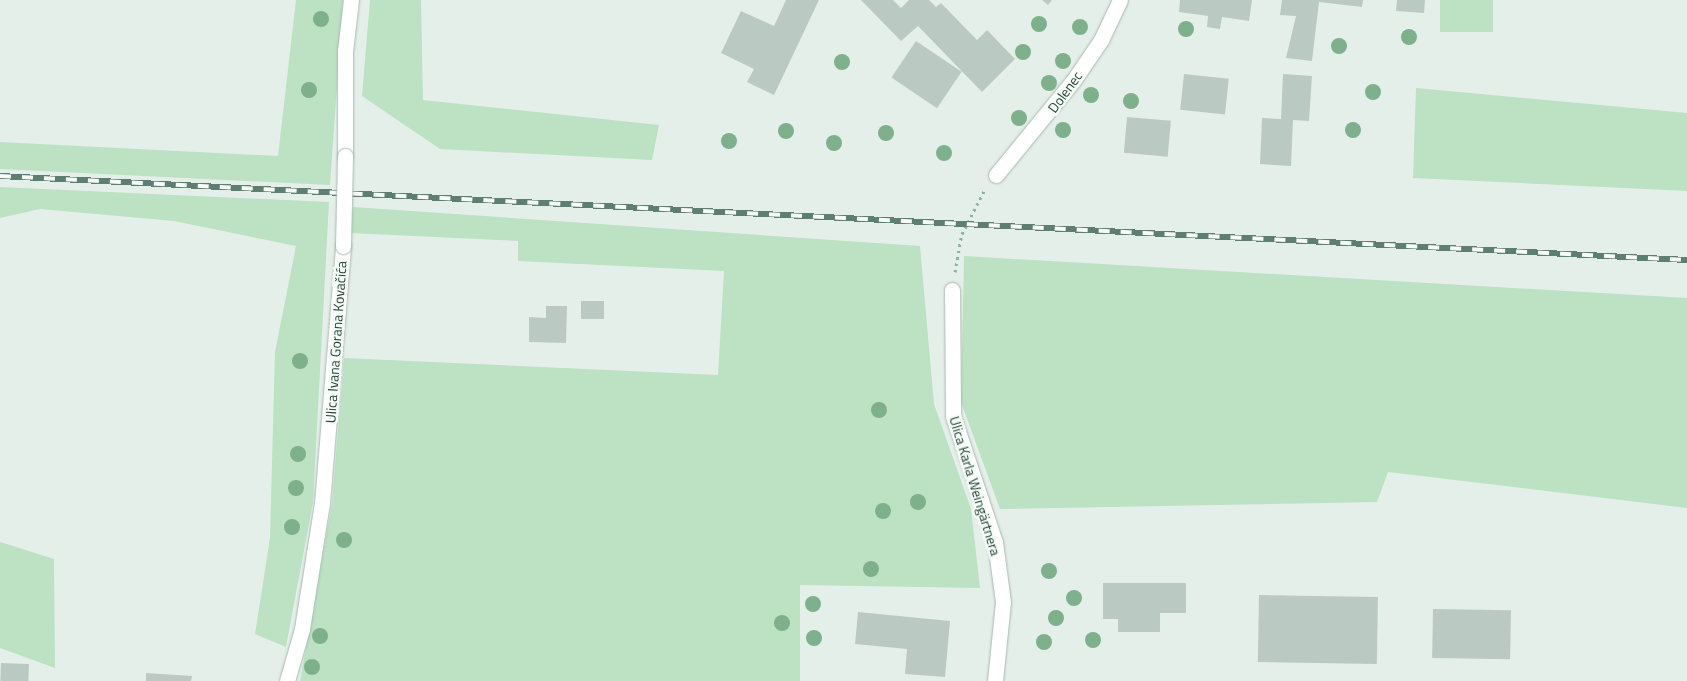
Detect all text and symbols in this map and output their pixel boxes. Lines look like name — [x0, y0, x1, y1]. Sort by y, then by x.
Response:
street label: Dolenec — [1044, 68, 1086, 116]
street label: Ulica Ivana Gorana Kovačića — [322, 260, 350, 424]
street label: Ulica Karla Weingärtnera — [946, 414, 1004, 558]

